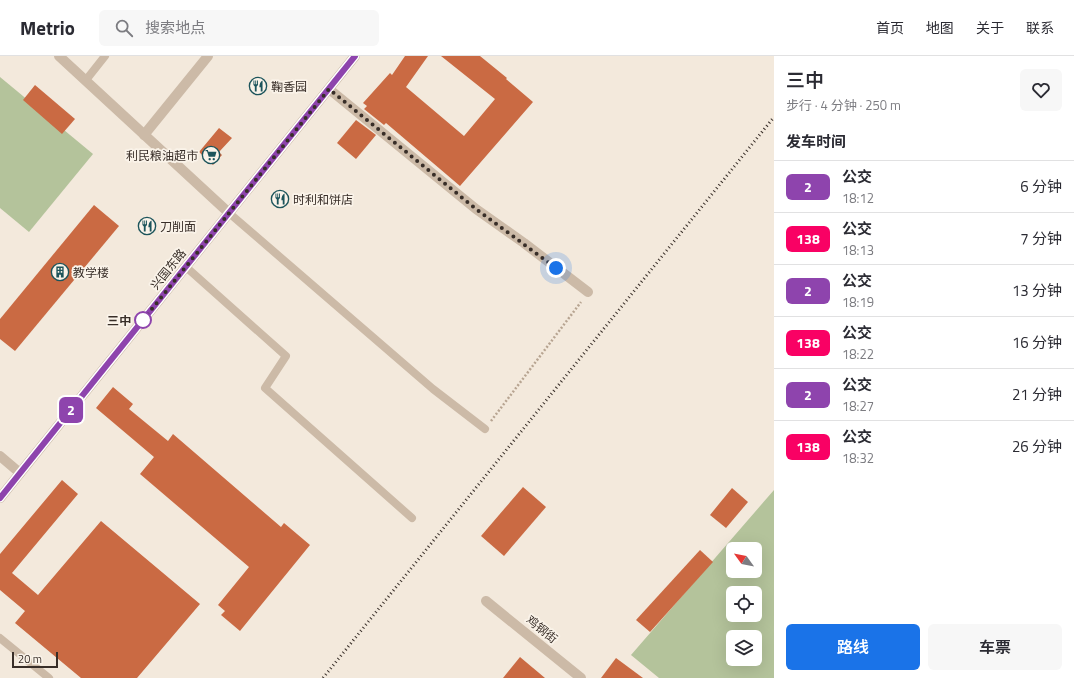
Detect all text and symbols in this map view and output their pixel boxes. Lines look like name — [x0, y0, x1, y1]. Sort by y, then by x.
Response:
search box — [99, 10, 379, 46]
text: Metrio — [20, 13, 75, 42]
text: 搜索地点 — [145, 16, 205, 39]
icon: search — [113, 17, 135, 39]
text: 首页 — [876, 17, 904, 38]
text: 地图 — [926, 17, 954, 38]
text: 关于 — [976, 17, 1004, 38]
text: 联系 — [1026, 17, 1054, 38]
text: 三中 — [786, 65, 824, 94]
button: heart — [1020, 69, 1062, 111]
restaurant icon: 鞠香园 — [248, 76, 268, 96]
place label: 鞠香园 — [271, 77, 307, 96]
text: 步行 · 4 分钟 · 250 m — [786, 95, 901, 115]
text: 发车时间 — [786, 130, 846, 153]
supermarket icon: 利民粮油超市 — [201, 145, 221, 165]
place label: 利民粮油超市 — [126, 146, 198, 165]
text: 公交 — [842, 165, 872, 188]
text: 6 分钟 — [1020, 175, 1062, 198]
text: 2 — [804, 176, 812, 197]
text: 18:12 — [842, 188, 874, 208]
restaurant icon: 时利和饼店 — [270, 189, 290, 209]
place label: 时利和饼店 — [293, 190, 353, 209]
restaurant icon: 刀削面 — [137, 216, 157, 236]
place label: 刀削面 — [160, 217, 196, 236]
text: 公交 — [842, 217, 872, 240]
text: 7 分钟 — [1020, 227, 1062, 250]
text: 138 — [796, 228, 820, 249]
text: 18:13 — [842, 240, 874, 260]
street label: 兴国东路 — [146, 244, 190, 294]
your location — [546, 258, 566, 278]
building icon: 教学楼 — [50, 262, 70, 282]
place label: 教学楼 — [73, 263, 109, 282]
text: 公交 — [842, 269, 872, 292]
text: 13 分钟 — [1012, 279, 1062, 302]
text: 2 — [804, 280, 812, 301]
text: 18:19 — [842, 292, 874, 312]
place label: 三中 — [107, 311, 131, 330]
marker: 三中 — [134, 311, 152, 329]
text: 公交 — [842, 321, 872, 344]
text: 16 分钟 — [1012, 331, 1062, 354]
text: 138 — [796, 332, 820, 353]
text: 18:22 — [842, 344, 874, 364]
text: 公交 — [842, 373, 872, 396]
text: 21 分钟 — [1012, 383, 1062, 406]
text: 2 — [804, 384, 812, 405]
text: 18:27 — [842, 396, 874, 416]
line badge: 2 — [58, 397, 84, 423]
text: 2 — [67, 399, 75, 420]
text: 公交 — [842, 425, 872, 448]
text: 26 分钟 — [1012, 435, 1062, 458]
text: 138 — [796, 436, 820, 457]
text: 18:32 — [842, 448, 874, 468]
north arrow — [726, 542, 762, 578]
map controls — [726, 542, 762, 666]
button: locate — [726, 586, 762, 622]
street label: 鸡钢街 — [522, 610, 562, 648]
button: 路线 — [786, 624, 920, 670]
button: 车票 — [928, 624, 1062, 670]
button: layers — [726, 630, 762, 666]
scale bar — [12, 650, 58, 669]
text: 20 m — [18, 651, 42, 667]

